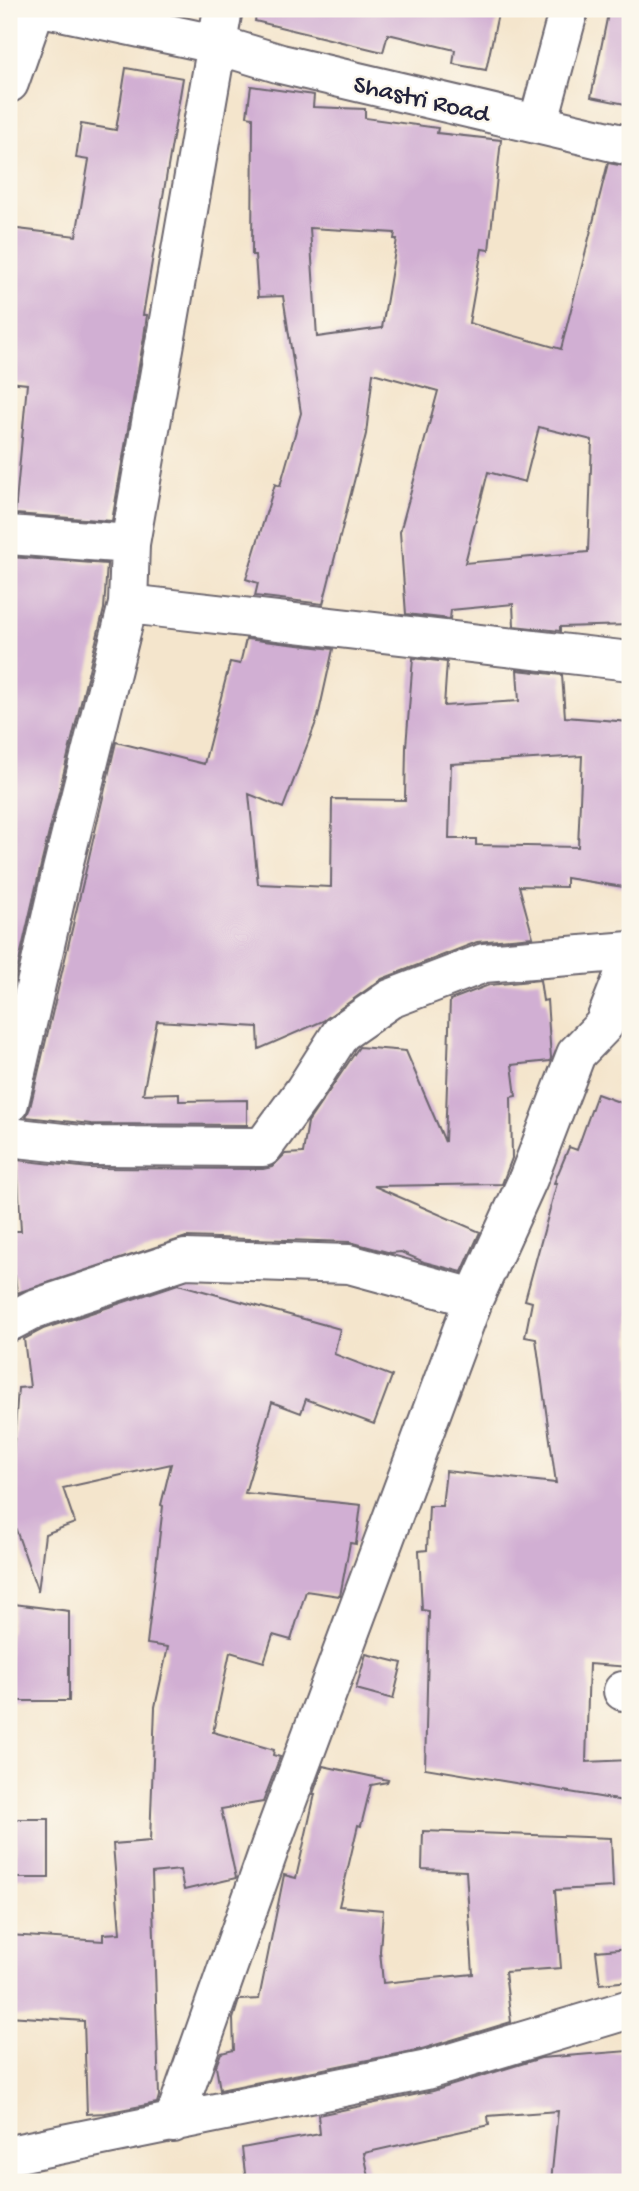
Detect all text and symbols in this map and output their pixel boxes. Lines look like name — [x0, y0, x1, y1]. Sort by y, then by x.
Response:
street label: Shastri Road — [350, 71, 494, 132]

